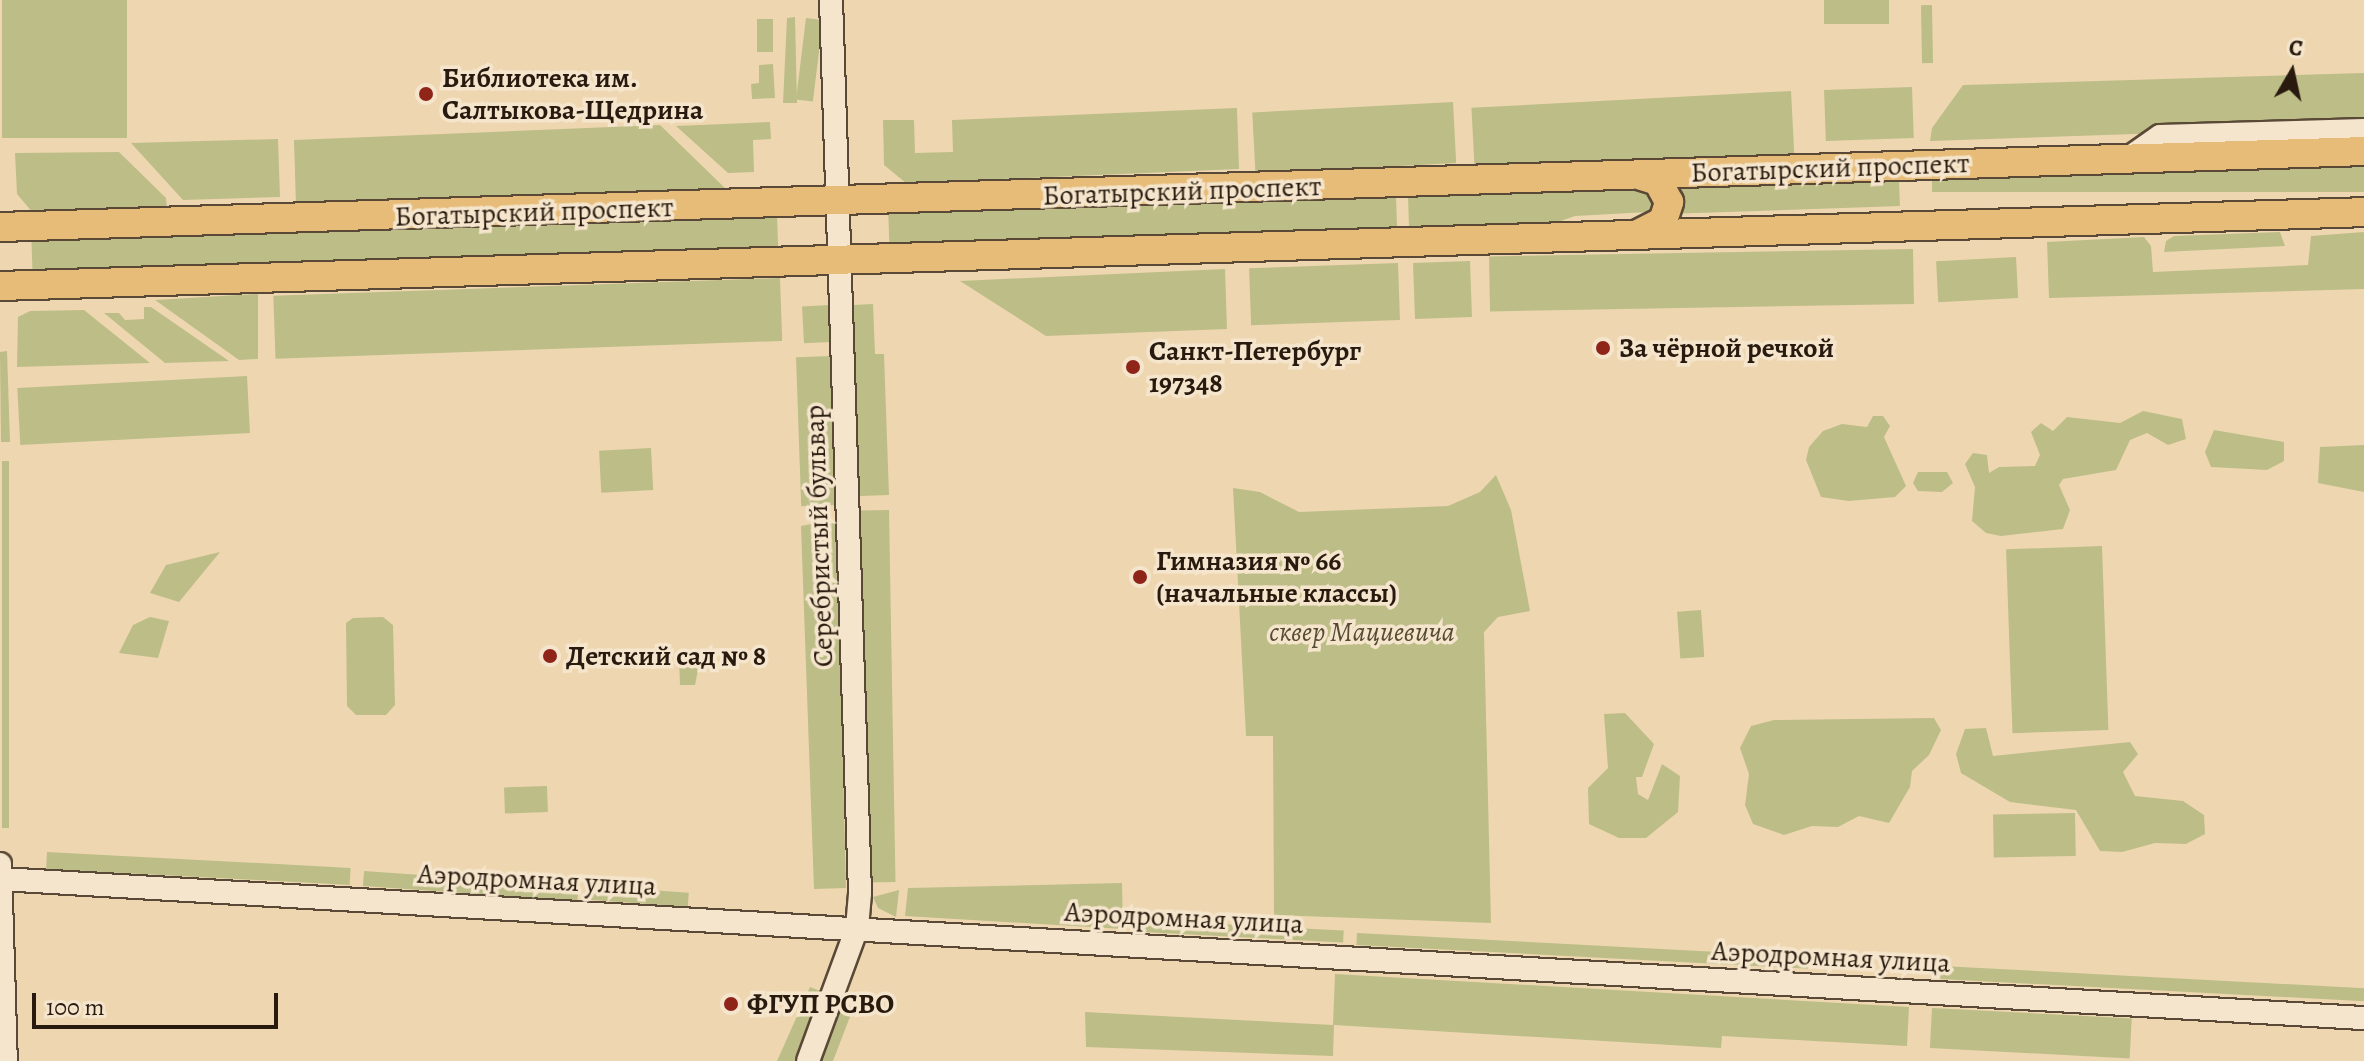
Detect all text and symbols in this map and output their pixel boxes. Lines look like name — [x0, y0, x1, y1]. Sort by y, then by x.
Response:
north arrow — [2252, 32, 2332, 112]
text: С — [2287, 32, 2305, 64]
place label: Библиотека им. Салтыкова-Щедрина — [442, 61, 703, 127]
marker: Библиотека им. Салтыкова-Щедрина — [417, 85, 435, 103]
street label: Богатырский проспект — [1690, 146, 1970, 190]
street label: Богатырский проспект — [1042, 169, 1322, 213]
street label: Богатырский проспект — [394, 190, 674, 234]
place label: За чёрной речкой — [1619, 331, 1834, 365]
place label: Санкт-Петербург 197348 — [1149, 334, 1361, 400]
marker: За чёрной речкой — [1594, 339, 1612, 357]
marker: Санкт-Петербург 197348 — [1124, 358, 1142, 376]
street label: Серебристый бульвар — [798, 404, 840, 668]
place label: Гимназия № 66 (начальные классы) — [1156, 544, 1397, 610]
marker: Гимназия № 66 (начальные классы) — [1131, 568, 1149, 586]
park label: сквер Мациевича — [1269, 615, 1455, 649]
place label: Детский сад № 8 — [566, 639, 766, 673]
marker: Детский сад № 8 — [541, 647, 559, 665]
street label: Аэродромная улица — [417, 857, 657, 903]
street label: Аэродромная улица — [1064, 895, 1304, 941]
street label: Аэродромная улица — [1711, 934, 1951, 980]
scale bar — [36, 977, 282, 1027]
place label: ФГУП РСВО — [747, 987, 894, 1021]
text: 100 m — [46, 991, 105, 1023]
marker: ФГУП РСВО — [722, 995, 740, 1013]

